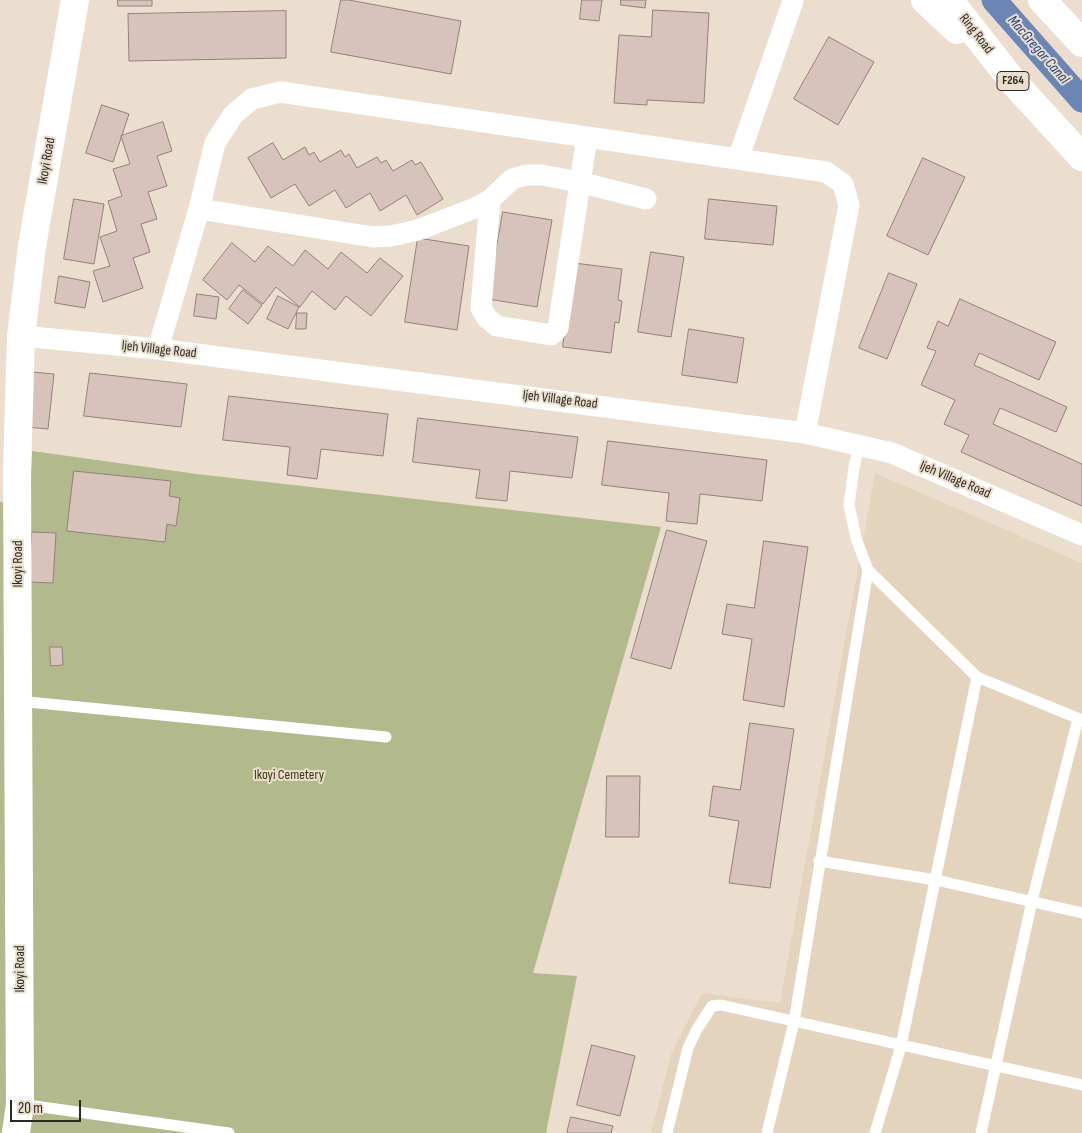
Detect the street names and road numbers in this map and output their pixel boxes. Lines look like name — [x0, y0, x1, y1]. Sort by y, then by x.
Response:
street label: Ring Road — [955, 11, 997, 57]
road number: F264 — [997, 72, 1029, 90]
street label: Ikoyi Road — [35, 136, 59, 186]
street label: Ijeh Village Road — [121, 338, 197, 362]
street label: Ijeh Village Road — [522, 387, 598, 413]
street label: Ijeh Village Road — [917, 458, 993, 502]
street label: Ikoyi Road — [10, 540, 26, 588]
street label: Ikoyi Road — [12, 945, 28, 993]

